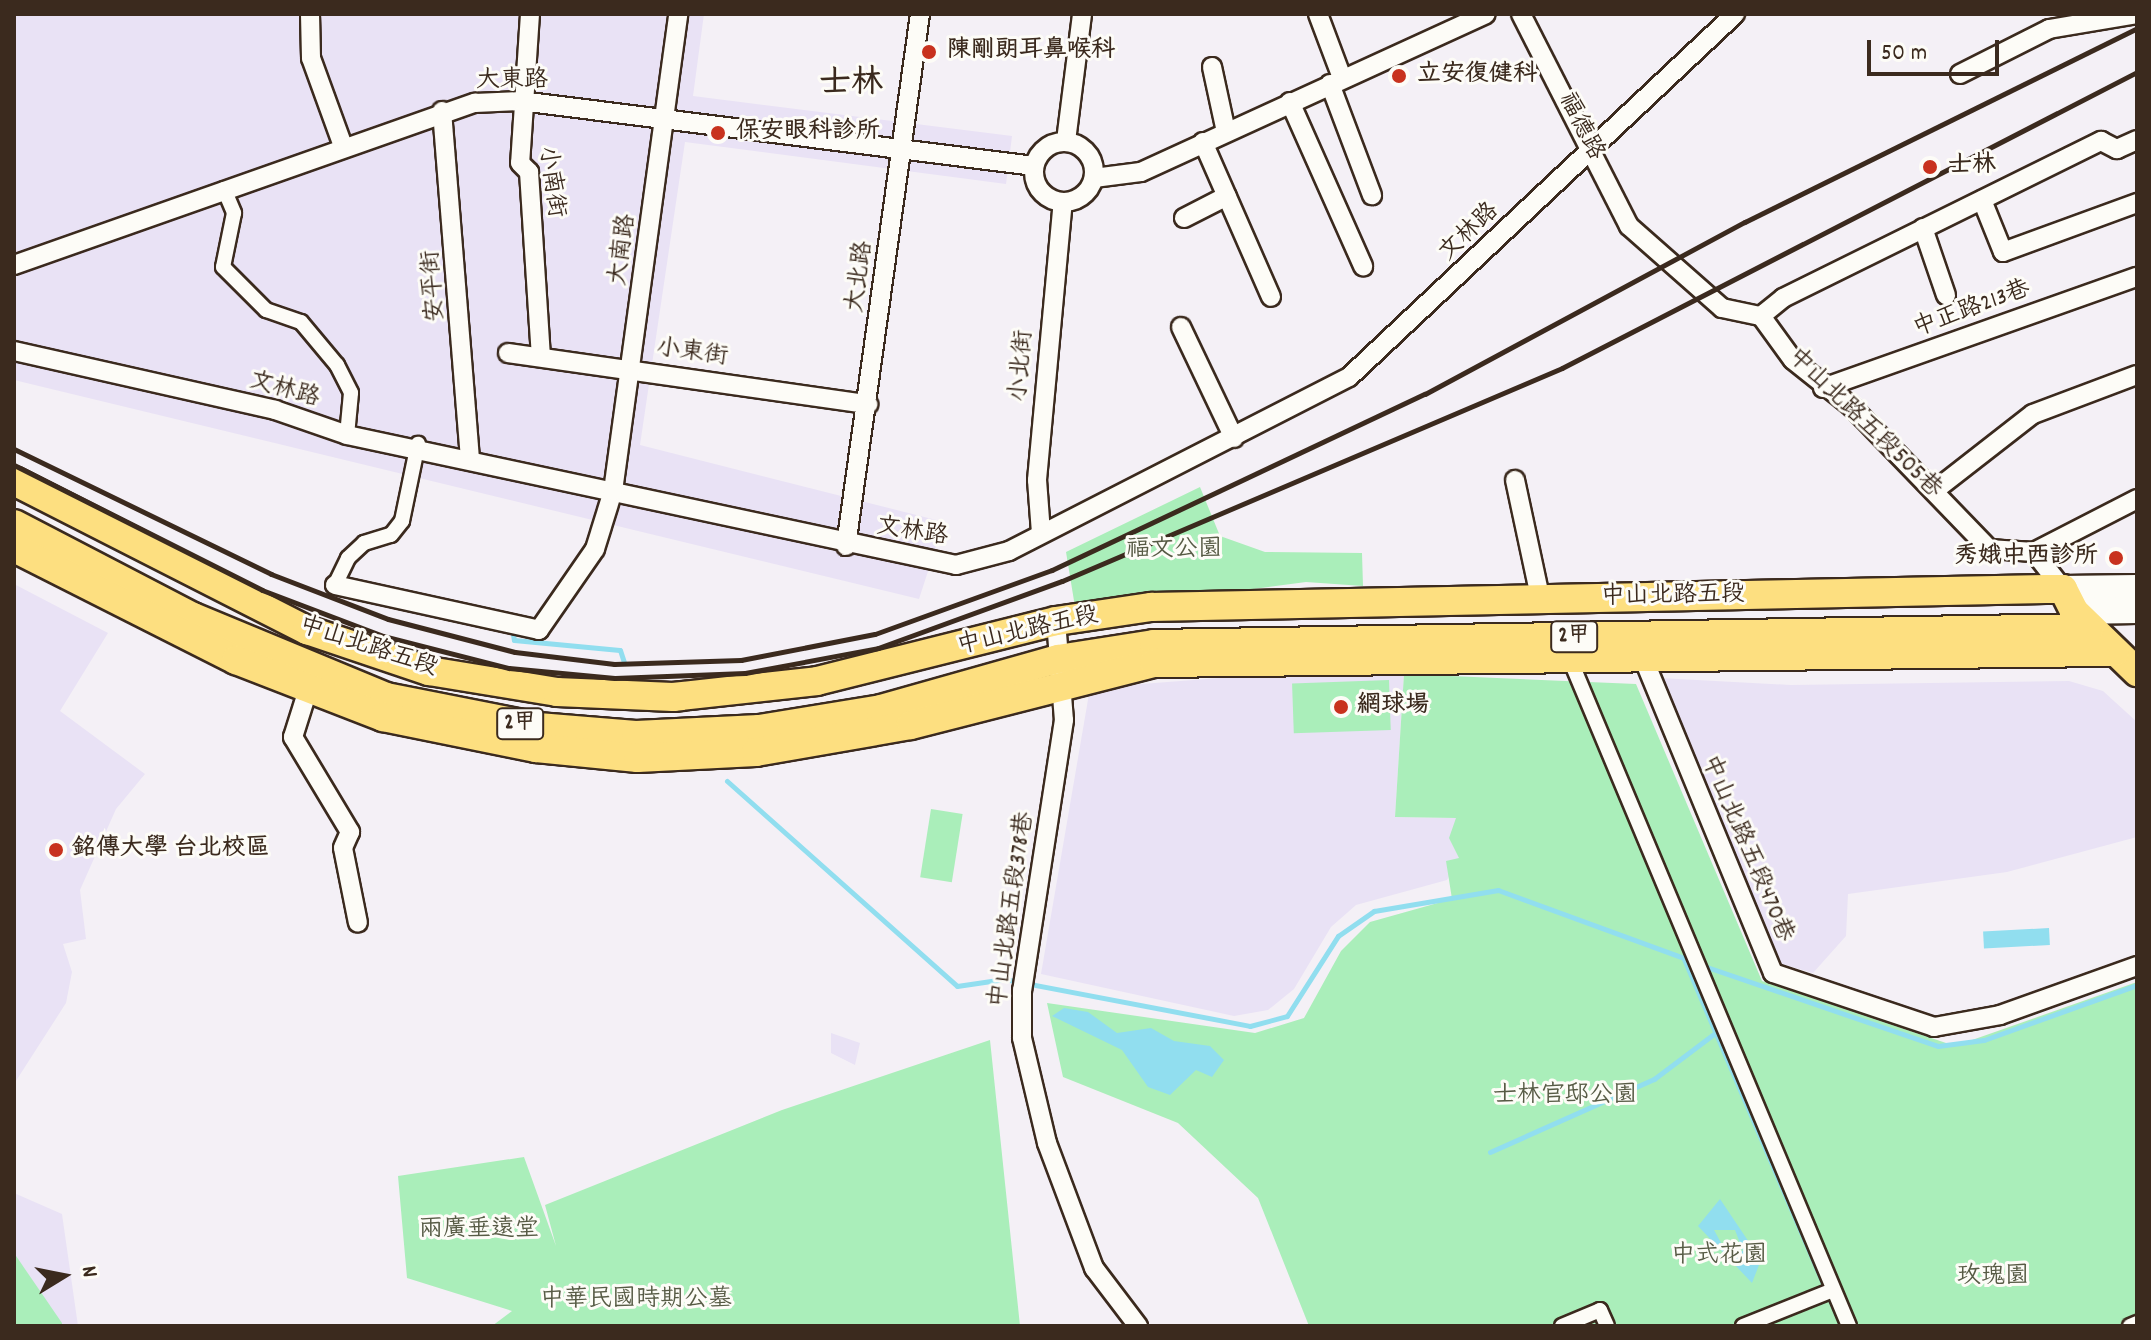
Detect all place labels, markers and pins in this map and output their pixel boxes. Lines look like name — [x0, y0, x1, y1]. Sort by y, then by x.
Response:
place label: 陳剛朗耳鼻喉科 — [947, 38, 1115, 66]
marker: 陳剛朗耳鼻喉科 — [918, 41, 940, 63]
place label: 立安復健科 — [1417, 62, 1537, 90]
marker: 立安復健科 — [1388, 65, 1410, 87]
place label: 保安眼科診所 — [736, 119, 880, 147]
marker: 保安眼科診所 — [707, 122, 729, 144]
place label: 士林 — [1948, 153, 1996, 181]
marker: 士林 — [1919, 156, 1941, 178]
place label: 秀娥中西診所 — [1954, 544, 2098, 572]
marker: 秀娥中西診所 — [2105, 547, 2127, 569]
place label: 網球場 — [1357, 693, 1429, 721]
marker: 網球場 — [1332, 698, 1350, 716]
place label: 銘傳大學 台北校區 — [72, 836, 269, 864]
marker: 銘傳大學 台北校區 — [47, 841, 65, 859]

